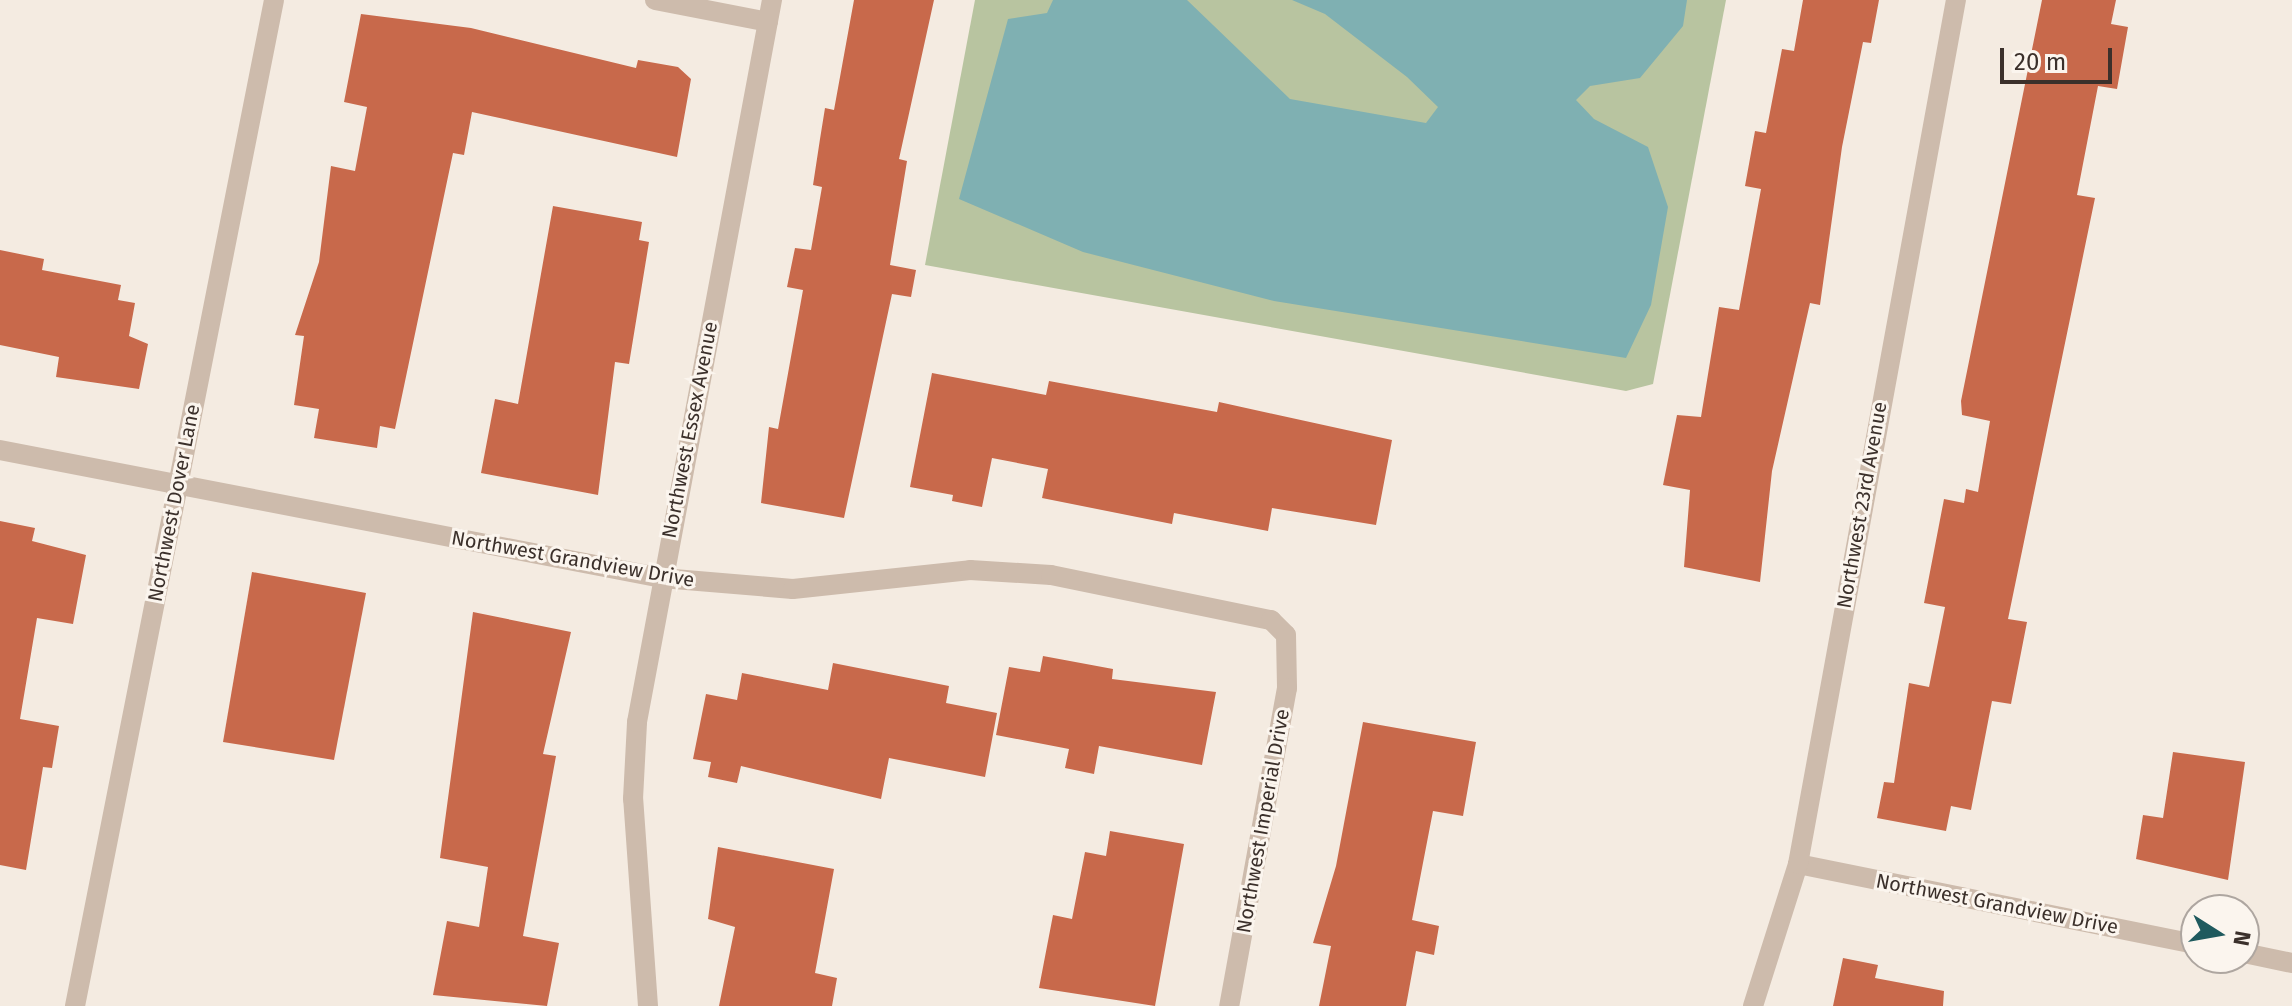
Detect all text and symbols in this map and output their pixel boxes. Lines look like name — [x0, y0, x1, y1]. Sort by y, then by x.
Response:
scale bar — [2004, 32, 2116, 82]
text: 20 m — [2014, 48, 2066, 76]
street label: Northwest Essex Avenue — [657, 320, 723, 540]
street label: Northwest 23rd Avenue — [1832, 400, 1892, 610]
street label: Northwest Dover Lane — [143, 402, 205, 604]
street label: Northwest Grandview Drive — [450, 526, 696, 592]
street label: Northwest Imperial Drive — [1231, 707, 1295, 935]
street label: Northwest Grandview Drive — [1874, 869, 2120, 939]
north arrow — [2180, 894, 2260, 974]
text: N — [2227, 929, 2257, 948]

